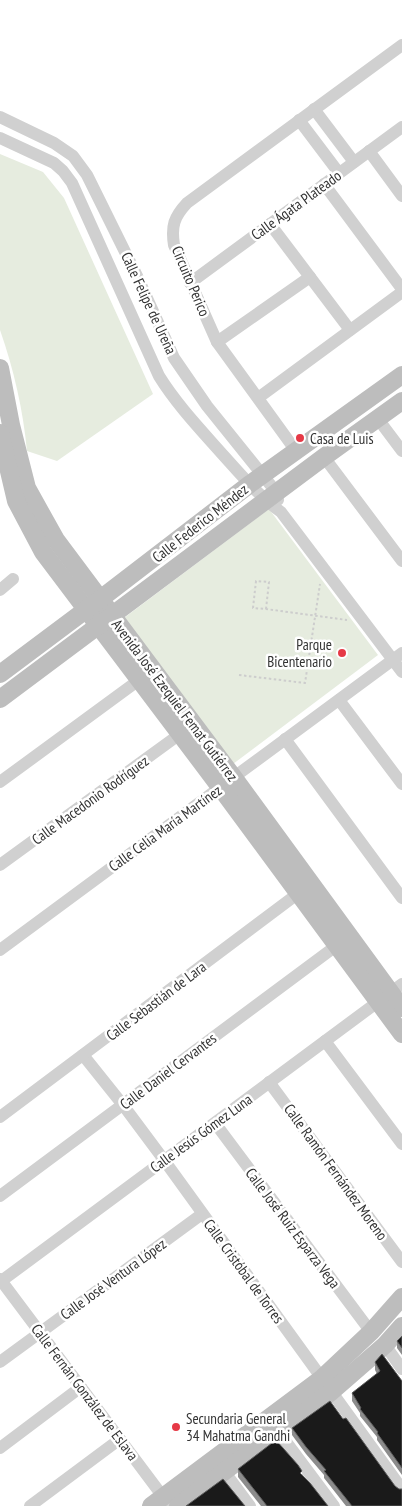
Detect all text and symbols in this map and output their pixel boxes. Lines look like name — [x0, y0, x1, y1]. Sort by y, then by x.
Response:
street label: Calle Ágata Plateado — [247, 166, 345, 244]
street label: Circuito Perico — [168, 243, 214, 319]
street label: Calle Felipe de Ureña — [117, 249, 181, 357]
place label: Casa de Luis — [310, 429, 374, 448]
marker: Casa de Luis — [294, 432, 306, 444]
street label: Calle Federico Méndez — [148, 480, 252, 566]
street label: Avenida José Ezequiel Femat Gutiérrez — [108, 615, 242, 785]
place label: Parque Bicentenario — [267, 635, 332, 671]
marker: Parque Bicentenario — [336, 647, 348, 659]
street label: Calle Macedonio Rodríguez — [28, 751, 152, 849]
street label: Calle Celia María Martínez — [105, 781, 225, 875]
street label: Calle Sebastián de Lara — [102, 957, 210, 1045]
street label: Calle Daniel Cervantes — [116, 1028, 220, 1114]
street label: Calle Jesús Gómez Luna — [146, 1090, 256, 1176]
street label: Calle Ramón Fernández Moreno — [280, 1100, 392, 1244]
street label: Calle José Ruiz Esparza Vega — [242, 1164, 344, 1292]
street label: Calle Cristóbal de Torres — [200, 1215, 288, 1327]
street label: Calle José Ventura López — [56, 1234, 170, 1324]
street label: Calle Fernán González de Eslava — [27, 1320, 143, 1464]
place label: Secundaria General 34 Mahatma Gandhi — [186, 1409, 290, 1445]
marker: Secundaria General 34 Mahatma Gandhi — [170, 1421, 182, 1433]

